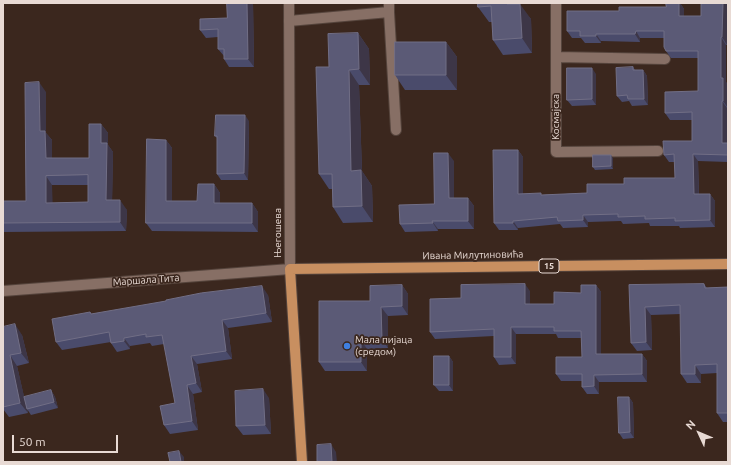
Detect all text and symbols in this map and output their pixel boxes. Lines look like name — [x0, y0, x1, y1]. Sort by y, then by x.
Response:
street label: Космајска — [550, 94, 562, 140]
street label: Његошева — [272, 208, 284, 258]
street label: Ивана Милутиновића — [422, 248, 524, 262]
road number: 15 — [539, 259, 559, 273]
street label: Маршала Тита — [112, 272, 180, 288]
place label: Мала пијаца (средом) — [355, 334, 412, 358]
marker: Мала пијаца (средом) — [342, 341, 352, 351]
north arrow — [679, 413, 719, 453]
text: N — [683, 418, 698, 432]
scale bar — [14, 427, 120, 453]
text: 50 m — [19, 435, 46, 448]

